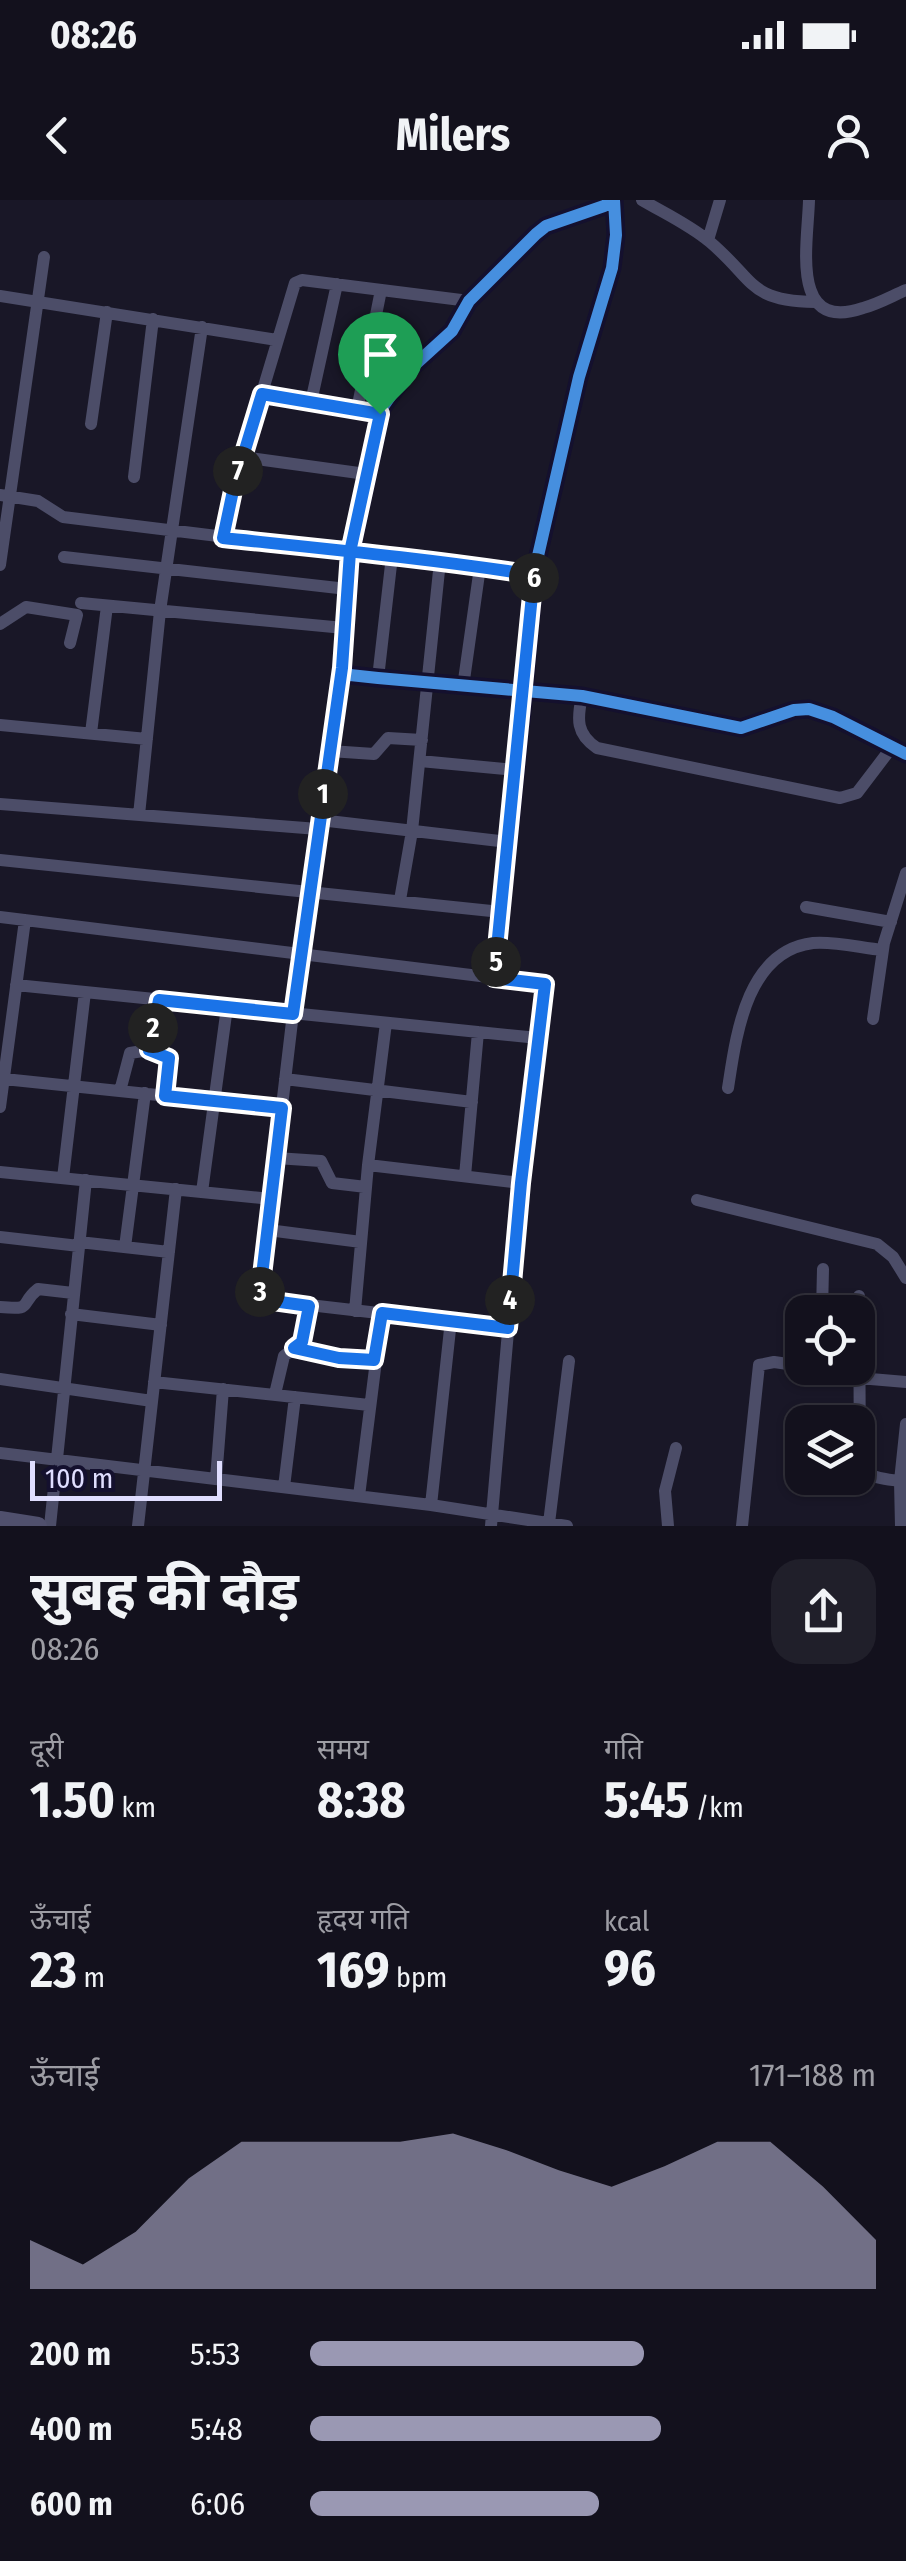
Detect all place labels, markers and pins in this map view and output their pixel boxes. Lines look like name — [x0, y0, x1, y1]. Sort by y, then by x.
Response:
pin — [338, 312, 423, 415]
pin: 7 — [213, 446, 263, 496]
pin: 6 — [509, 553, 559, 603]
pin: 1 — [298, 769, 348, 819]
pin: 5 — [471, 937, 521, 987]
pin: 2 — [128, 1003, 178, 1053]
pin: 3 — [235, 1267, 285, 1317]
pin: 4 — [485, 1275, 535, 1325]

